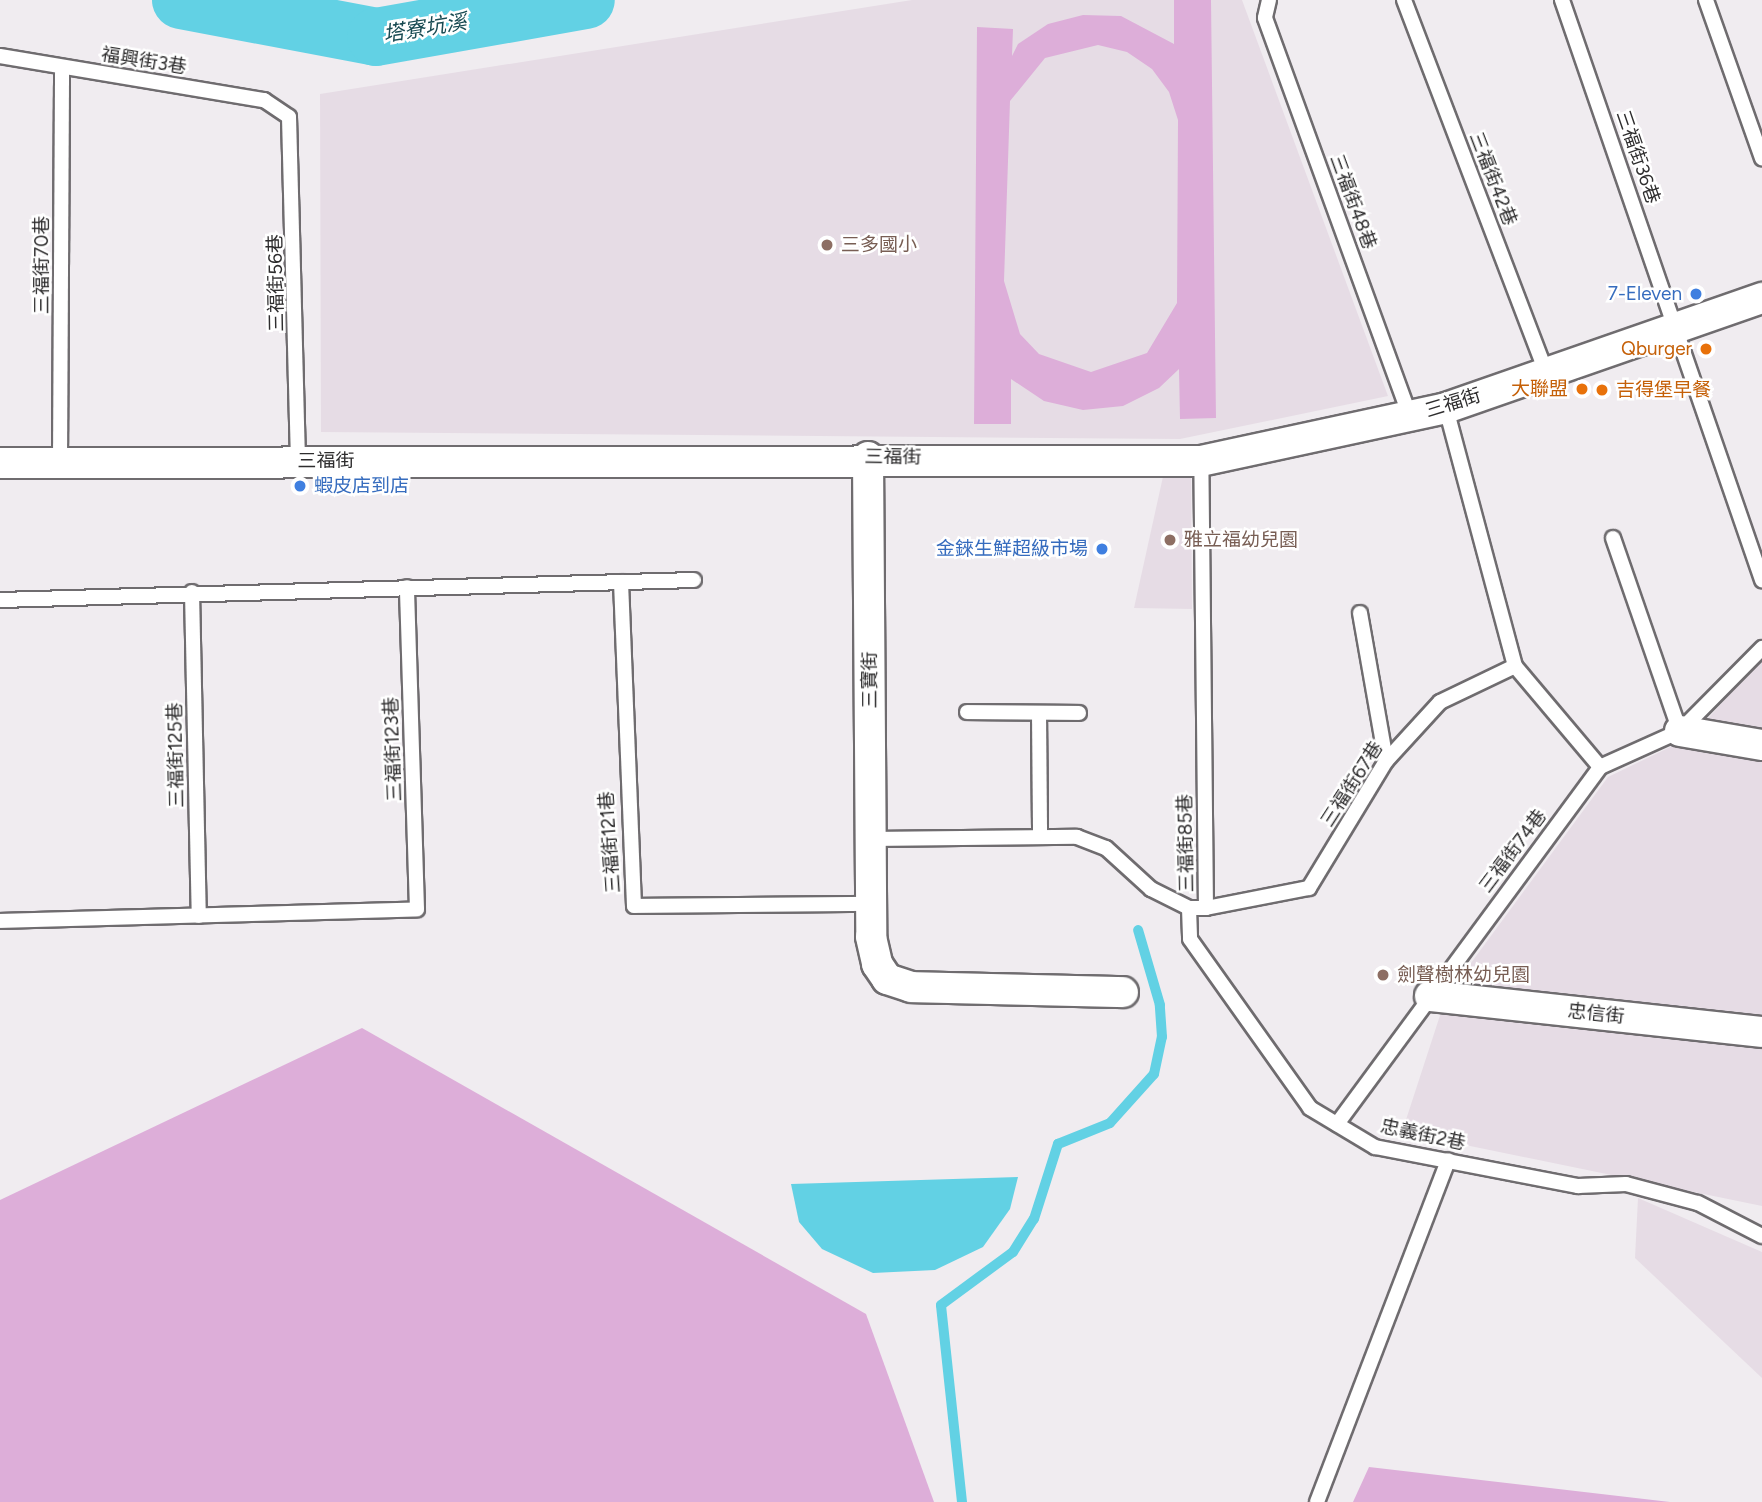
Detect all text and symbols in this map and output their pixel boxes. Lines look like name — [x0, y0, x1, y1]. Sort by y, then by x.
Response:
water label: 塔寮坑溪 — [382, 9, 468, 47]
street label: 福興街3巷 — [100, 43, 188, 79]
street label: 三福街36巷 — [1611, 107, 1665, 207]
street label: 三福街42巷 — [1465, 129, 1521, 229]
street label: 三福街48巷 — [1325, 151, 1381, 253]
street label: 三福街70巷 — [31, 216, 53, 314]
street label: 三福街56巷 — [264, 234, 288, 332]
place label: 三多國小 — [841, 234, 917, 256]
marker: 三多國小 — [819, 237, 835, 253]
place label: 7-Eleven — [1608, 283, 1682, 305]
marker: 7-Eleven — [1688, 286, 1704, 302]
place label: Qburger — [1621, 338, 1692, 360]
marker: Qburger — [1698, 341, 1714, 357]
place label: 大聯盟 — [1511, 378, 1568, 400]
place label: 吉得堡早餐 — [1616, 379, 1711, 401]
marker: 大聯盟 — [1574, 381, 1590, 397]
marker: 吉得堡早餐 — [1594, 382, 1610, 398]
street label: 三福街 — [1422, 384, 1484, 422]
street label: 三福街 — [864, 445, 922, 469]
street label: 三福街 — [298, 450, 354, 472]
place label: 蝦皮店到店 — [314, 475, 409, 497]
marker: 蝦皮店到店 — [292, 478, 308, 494]
place label: 雅立福幼兒園 — [1184, 529, 1298, 551]
marker: 雅立福幼兒園 — [1162, 532, 1178, 548]
place label: 金錸生鮮超級市場 — [936, 538, 1088, 560]
marker: 金錸生鮮超級市場 — [1094, 541, 1110, 557]
street label: 三寶街 — [859, 652, 881, 708]
street label: 三福街123巷 — [380, 696, 406, 802]
street label: 三福街125巷 — [164, 702, 188, 808]
street label: 三福街67巷 — [1316, 737, 1388, 831]
street label: 三福街121巷 — [595, 790, 625, 894]
street label: 三福街85巷 — [1174, 794, 1198, 892]
street label: 三福街74巷 — [1474, 805, 1552, 897]
place label: 劍聲樹林幼兒園 — [1397, 964, 1530, 986]
marker: 劍聲樹林幼兒園 — [1375, 967, 1391, 983]
street label: 忠信街 — [1566, 1000, 1626, 1028]
street label: 忠義街2巷 — [1378, 1115, 1468, 1155]

